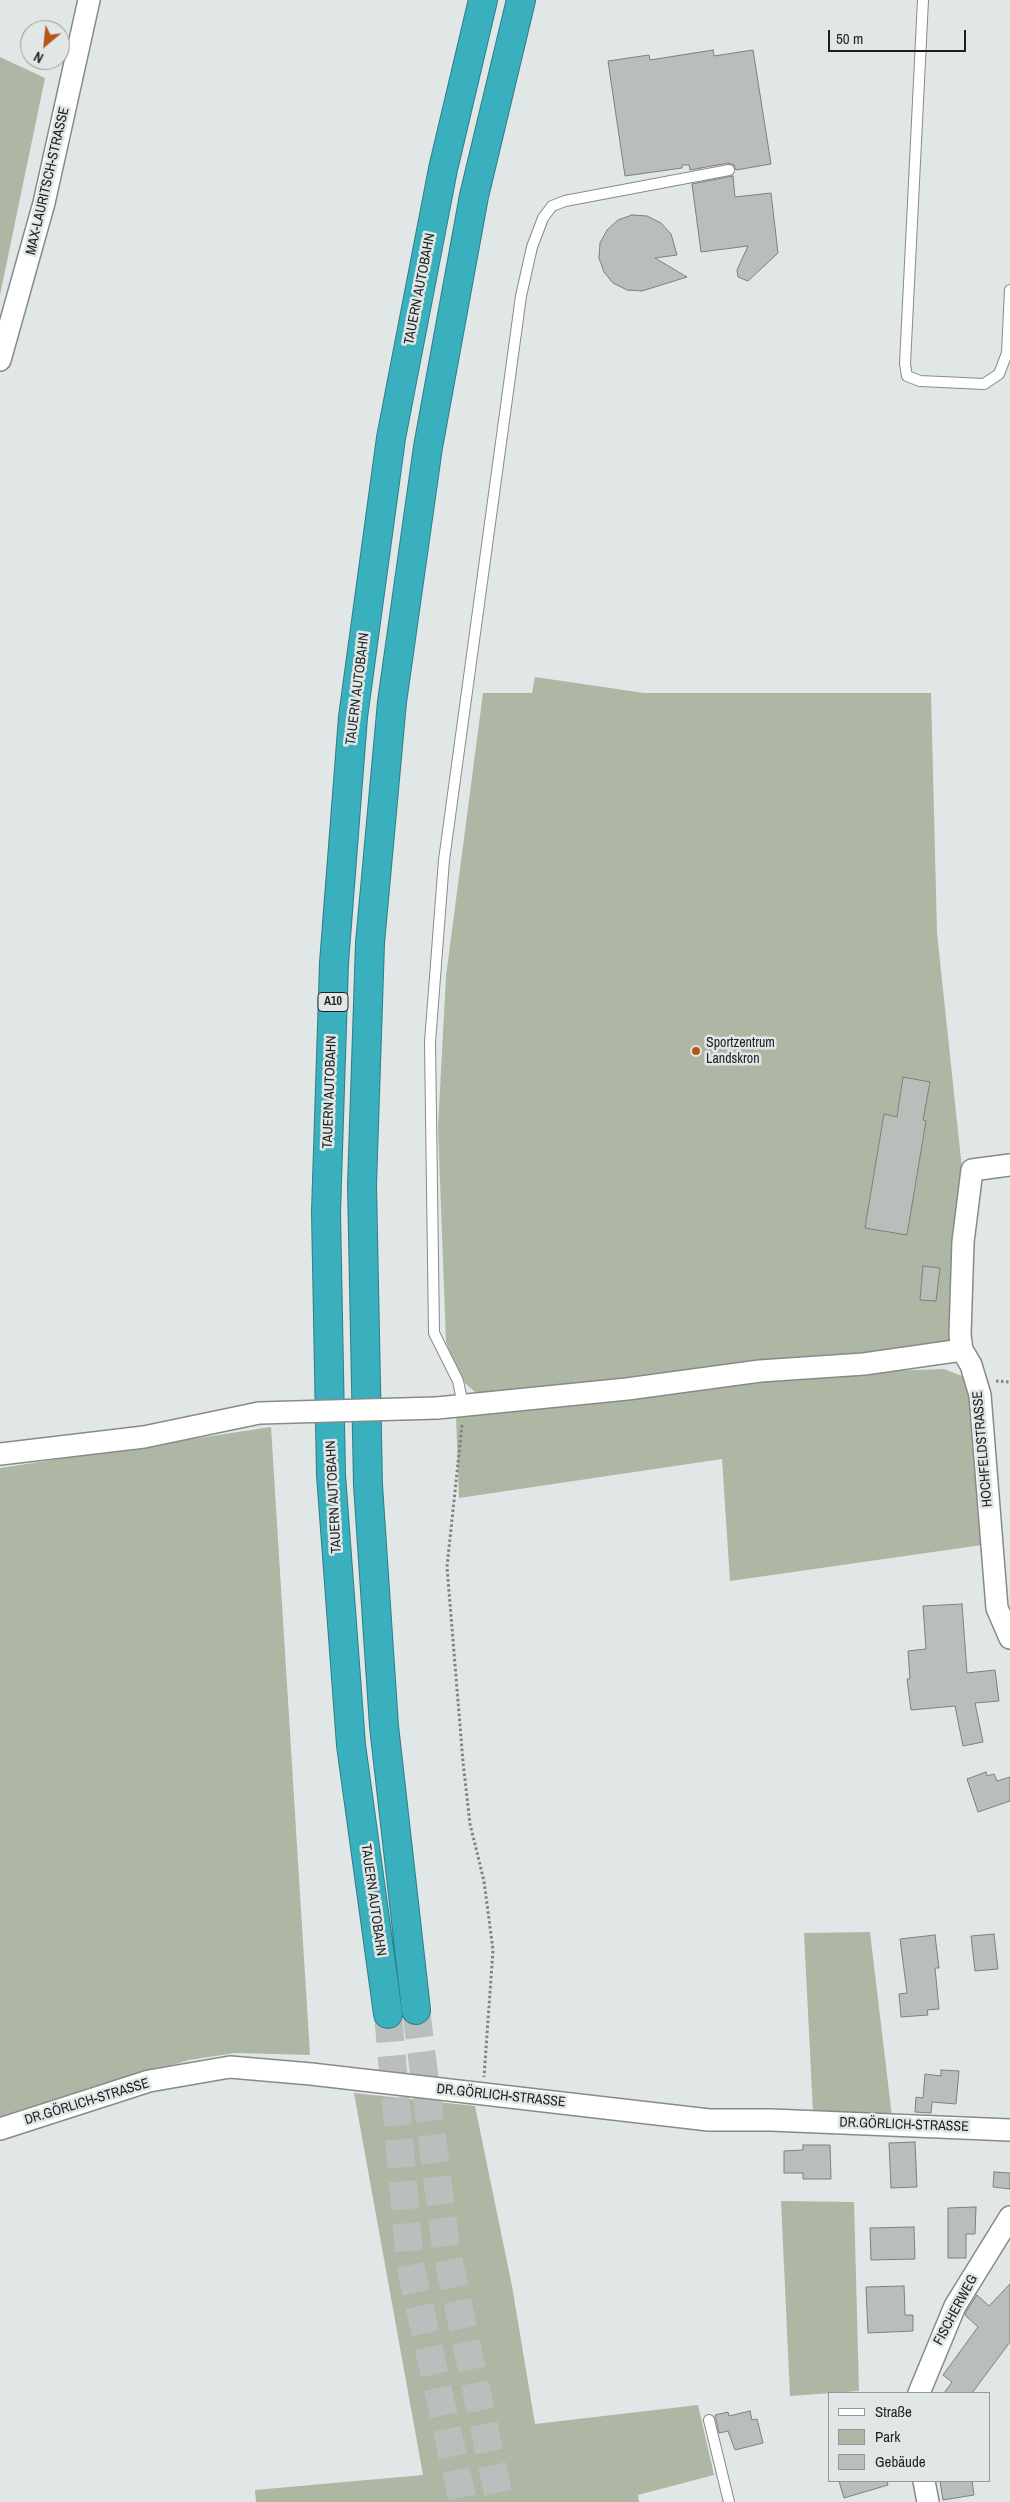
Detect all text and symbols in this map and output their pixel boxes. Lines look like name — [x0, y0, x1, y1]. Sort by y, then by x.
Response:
north arrow — [20, 20, 70, 70]
scale bar — [830, 20, 968, 52]
text: 50 m — [836, 28, 863, 49]
text: N — [31, 47, 46, 67]
street label: MAX-LAURITSCH-STRASSE — [23, 105, 73, 257]
street label: TAUERN AUTOBAHN — [401, 232, 439, 346]
street label: TAUERN AUTOBAHN — [343, 632, 373, 746]
road number: A10 — [318, 992, 348, 1012]
street label: TAUERN AUTOBAHN — [320, 1035, 340, 1149]
place label: Sportzentrum Landskron — [706, 1035, 775, 1068]
marker: Sportzentrum Landskron — [690, 1045, 702, 1057]
street label: HOCHFELDSTRASSE — [970, 1390, 996, 1508]
street label: TAUERN AUTOBAHN — [323, 1440, 345, 1554]
street label: TAUERN AUTOBAHN — [357, 1843, 389, 1957]
street label: DR.GÖRLICH-STRASSE — [23, 2075, 151, 2129]
street label: DR.GÖRLICH-STRASSE — [436, 2081, 566, 2111]
street label: DR.GÖRLICH-STRASSE — [839, 2114, 969, 2136]
street label: FISCHERWEG — [930, 2272, 982, 2348]
legend — [828, 2392, 990, 2482]
text: Straße — [875, 2401, 912, 2422]
text: Park — [875, 2426, 900, 2447]
text: Gebäude — [875, 2451, 926, 2472]

